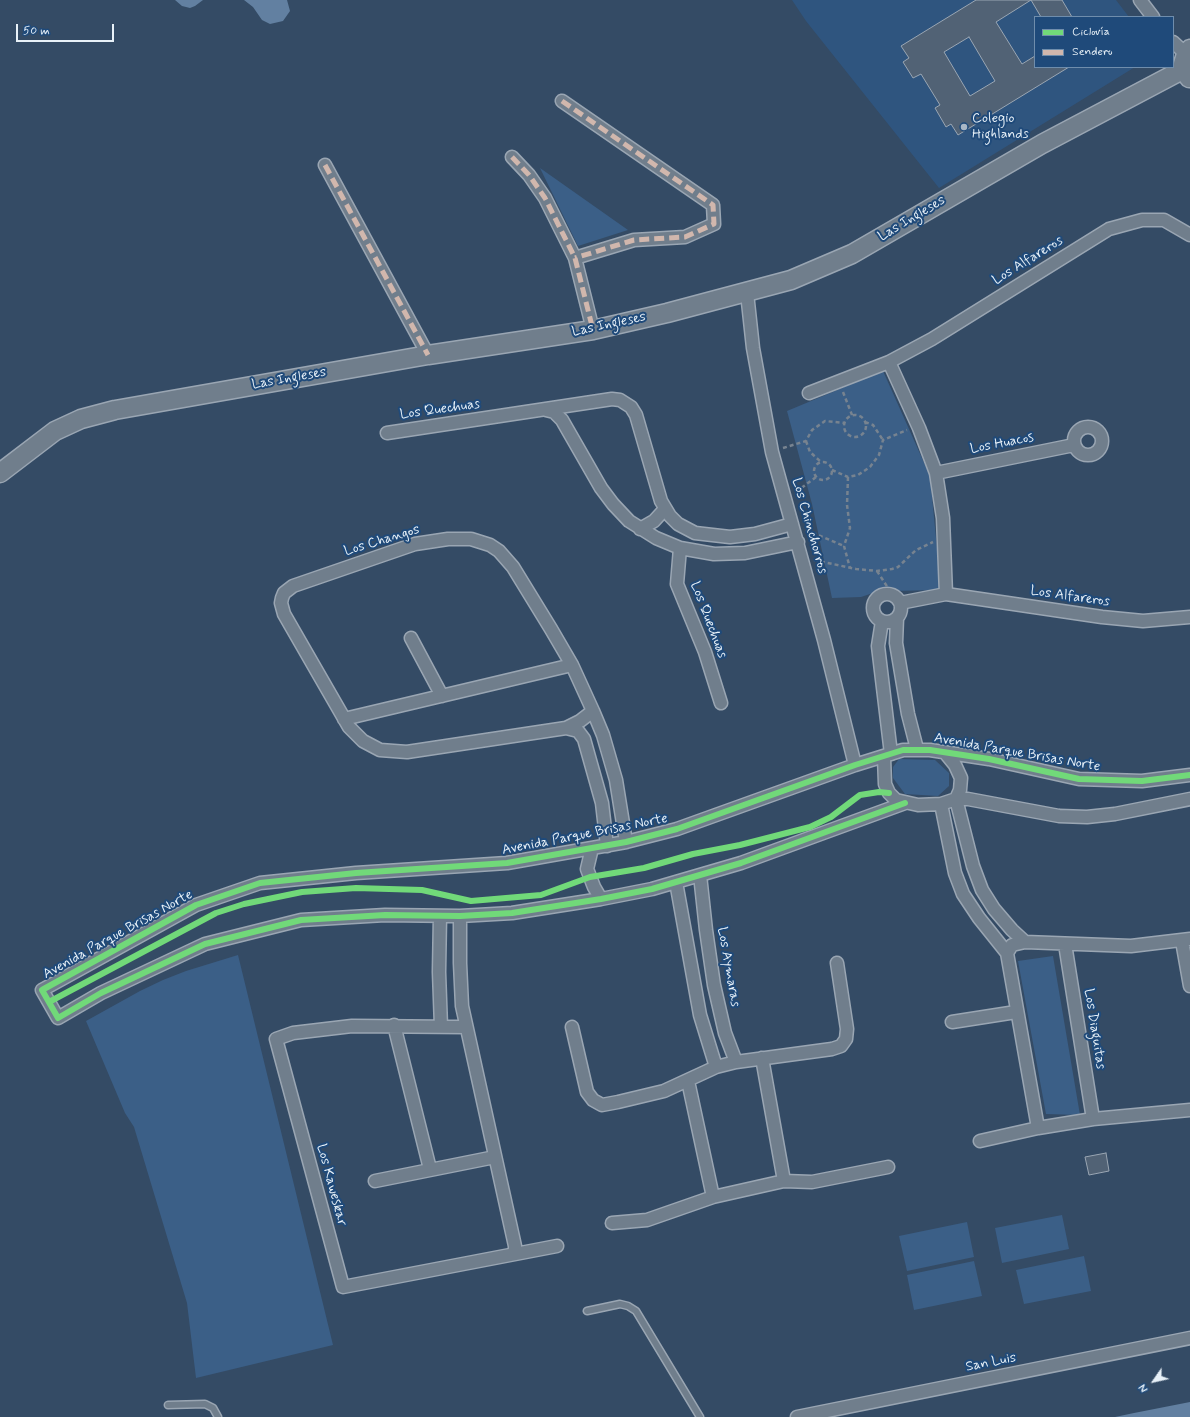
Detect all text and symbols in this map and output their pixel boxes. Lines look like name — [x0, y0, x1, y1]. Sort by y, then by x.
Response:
scale bar — [18, 16, 116, 42]
legend — [1034, 16, 1174, 68]
text: 50 m — [23, 23, 50, 39]
text: Ciclovía — [1072, 24, 1110, 40]
text: Sendero — [1072, 44, 1113, 60]
place label: Colegio Highlands — [972, 111, 1029, 144]
marker: Colegio Highlands — [959, 122, 969, 132]
street label: Las Ingleses — [875, 192, 949, 246]
street label: Los Alfareros — [990, 233, 1066, 289]
street label: Las Ingleses — [570, 309, 648, 341]
street label: Las Ingleses — [250, 364, 328, 394]
street label: Los Quechuas — [399, 396, 481, 424]
street label: Los Huacos — [969, 430, 1035, 458]
street label: Los Chinchorros — [787, 476, 831, 576]
street label: Los Changos — [342, 522, 422, 560]
street label: Los Quechuas — [686, 579, 730, 661]
street label: Los Alfareros — [1029, 583, 1111, 611]
street label: Avenida Parque Brisas Norte — [933, 730, 1101, 776]
street label: Avenida Parque Brisas Norte — [501, 811, 669, 859]
street label: Avenida Parque Brisas Norte — [40, 887, 196, 983]
street label: Los Aymaras — [713, 926, 743, 1008]
street label: Los Diaguitas — [1079, 987, 1109, 1071]
street label: Los Kaweskar — [312, 1142, 350, 1228]
street label: San Luis — [964, 1350, 1018, 1376]
north arrow — [1134, 1361, 1174, 1401]
text: N — [1136, 1381, 1152, 1395]

